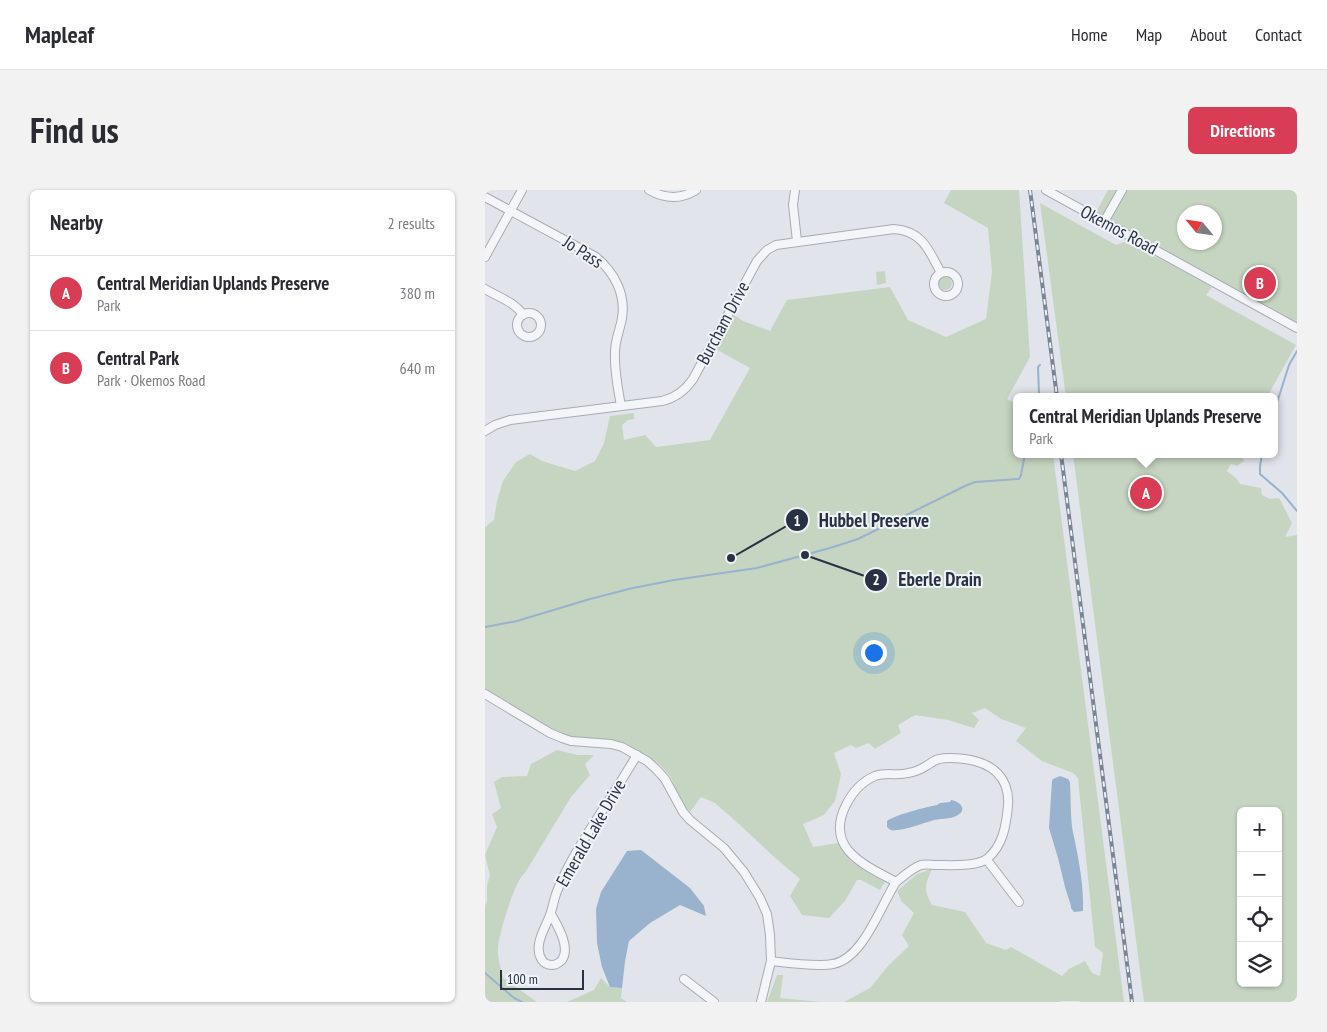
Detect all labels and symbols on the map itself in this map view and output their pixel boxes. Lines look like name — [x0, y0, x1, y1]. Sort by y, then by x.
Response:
street label: Okemos Road — [1077, 200, 1162, 259]
north arrow — [1177, 205, 1222, 250]
street label: Jo Pass — [558, 230, 608, 273]
pin: B — [1244, 264, 1276, 302]
street label: Burcham Drive — [691, 277, 754, 368]
pin: A — [1130, 474, 1162, 512]
callout: Hubbel Preserve — [784, 503, 939, 537]
text: Hubbel Preserve — [819, 508, 929, 532]
text: 1 — [793, 511, 801, 530]
callout: Eberle Drain — [863, 563, 992, 597]
text: Eberle Drain — [898, 567, 982, 591]
text: 2 — [872, 570, 880, 589]
your location — [861, 640, 887, 666]
street label: Emerald Lake Drive — [551, 775, 631, 890]
scale bar — [500, 967, 584, 990]

